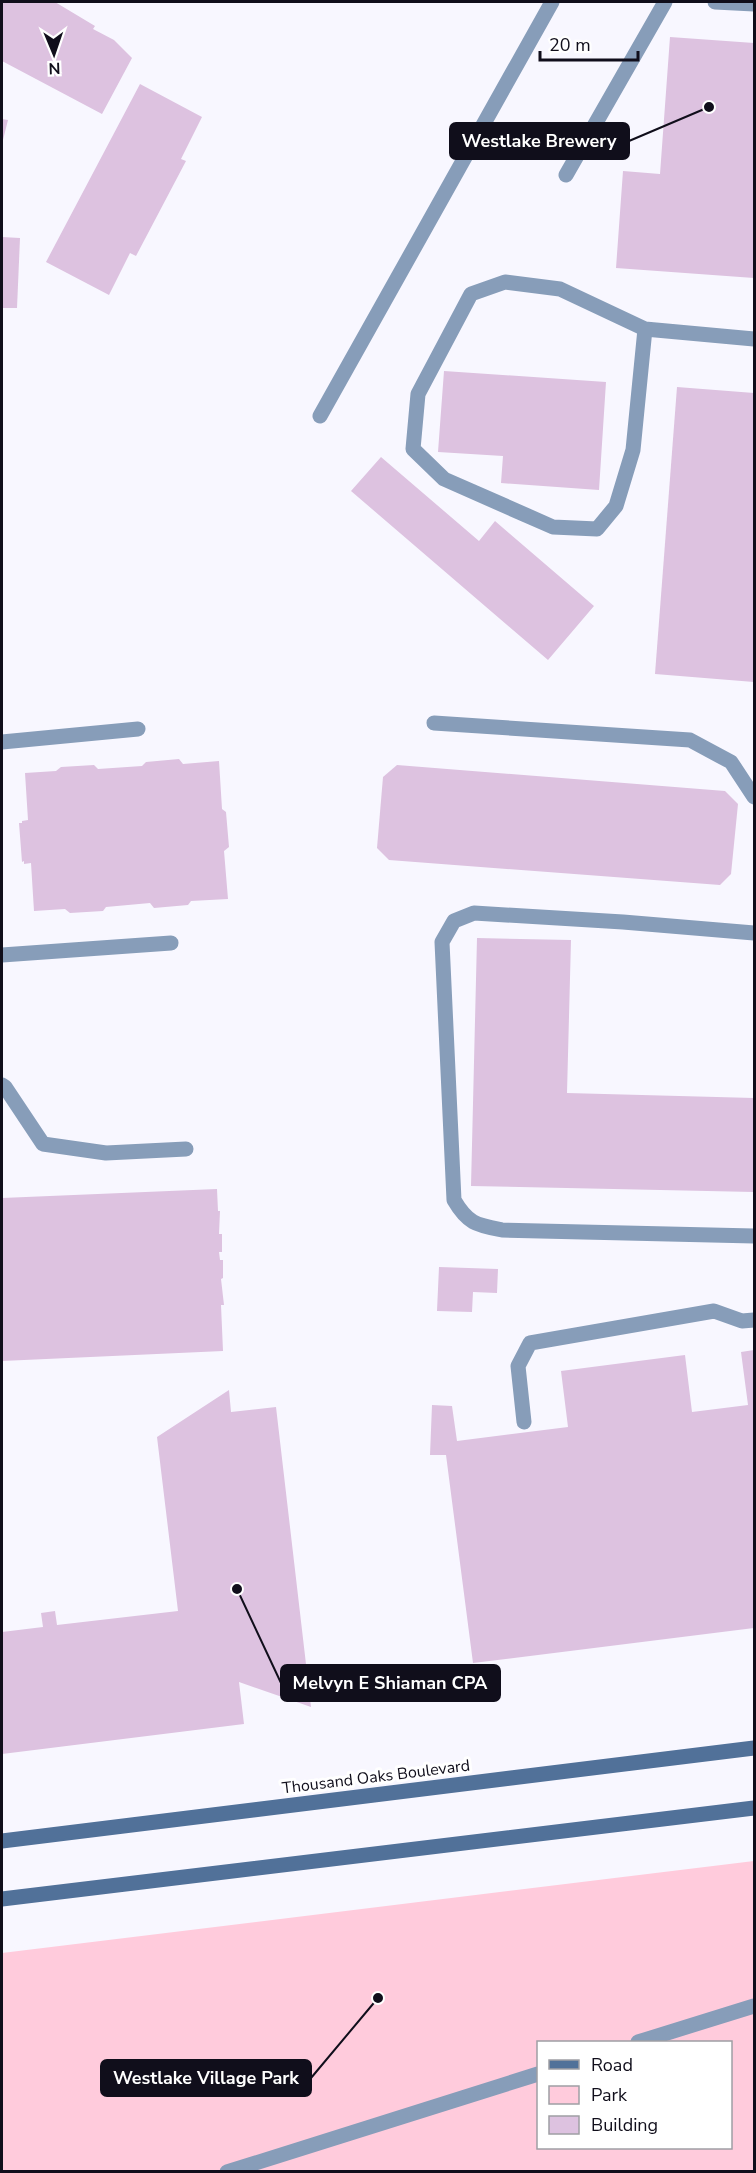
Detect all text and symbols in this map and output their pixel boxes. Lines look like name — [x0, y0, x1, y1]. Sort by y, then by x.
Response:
north arrow — [24, 24, 84, 84]
scale bar — [540, 24, 638, 62]
text: 20 m — [549, 33, 591, 57]
text: N — [48, 57, 61, 79]
callout: Westlake Brewery — [450, 123, 629, 159]
text: Westlake Brewery — [462, 129, 617, 153]
callout: Melvyn E Shiaman CPA — [281, 1665, 500, 1701]
text: Melvyn E Shiaman CPA — [293, 1671, 488, 1695]
street label: Thousand Oaks Boulevard — [281, 1755, 471, 1799]
legend — [537, 2041, 732, 2149]
text: Road — [591, 2053, 633, 2077]
callout: Westlake Village Park — [101, 2060, 311, 2096]
text: Westlake Village Park — [113, 2066, 299, 2090]
text: Park — [591, 2083, 628, 2107]
text: Building — [591, 2113, 658, 2137]

